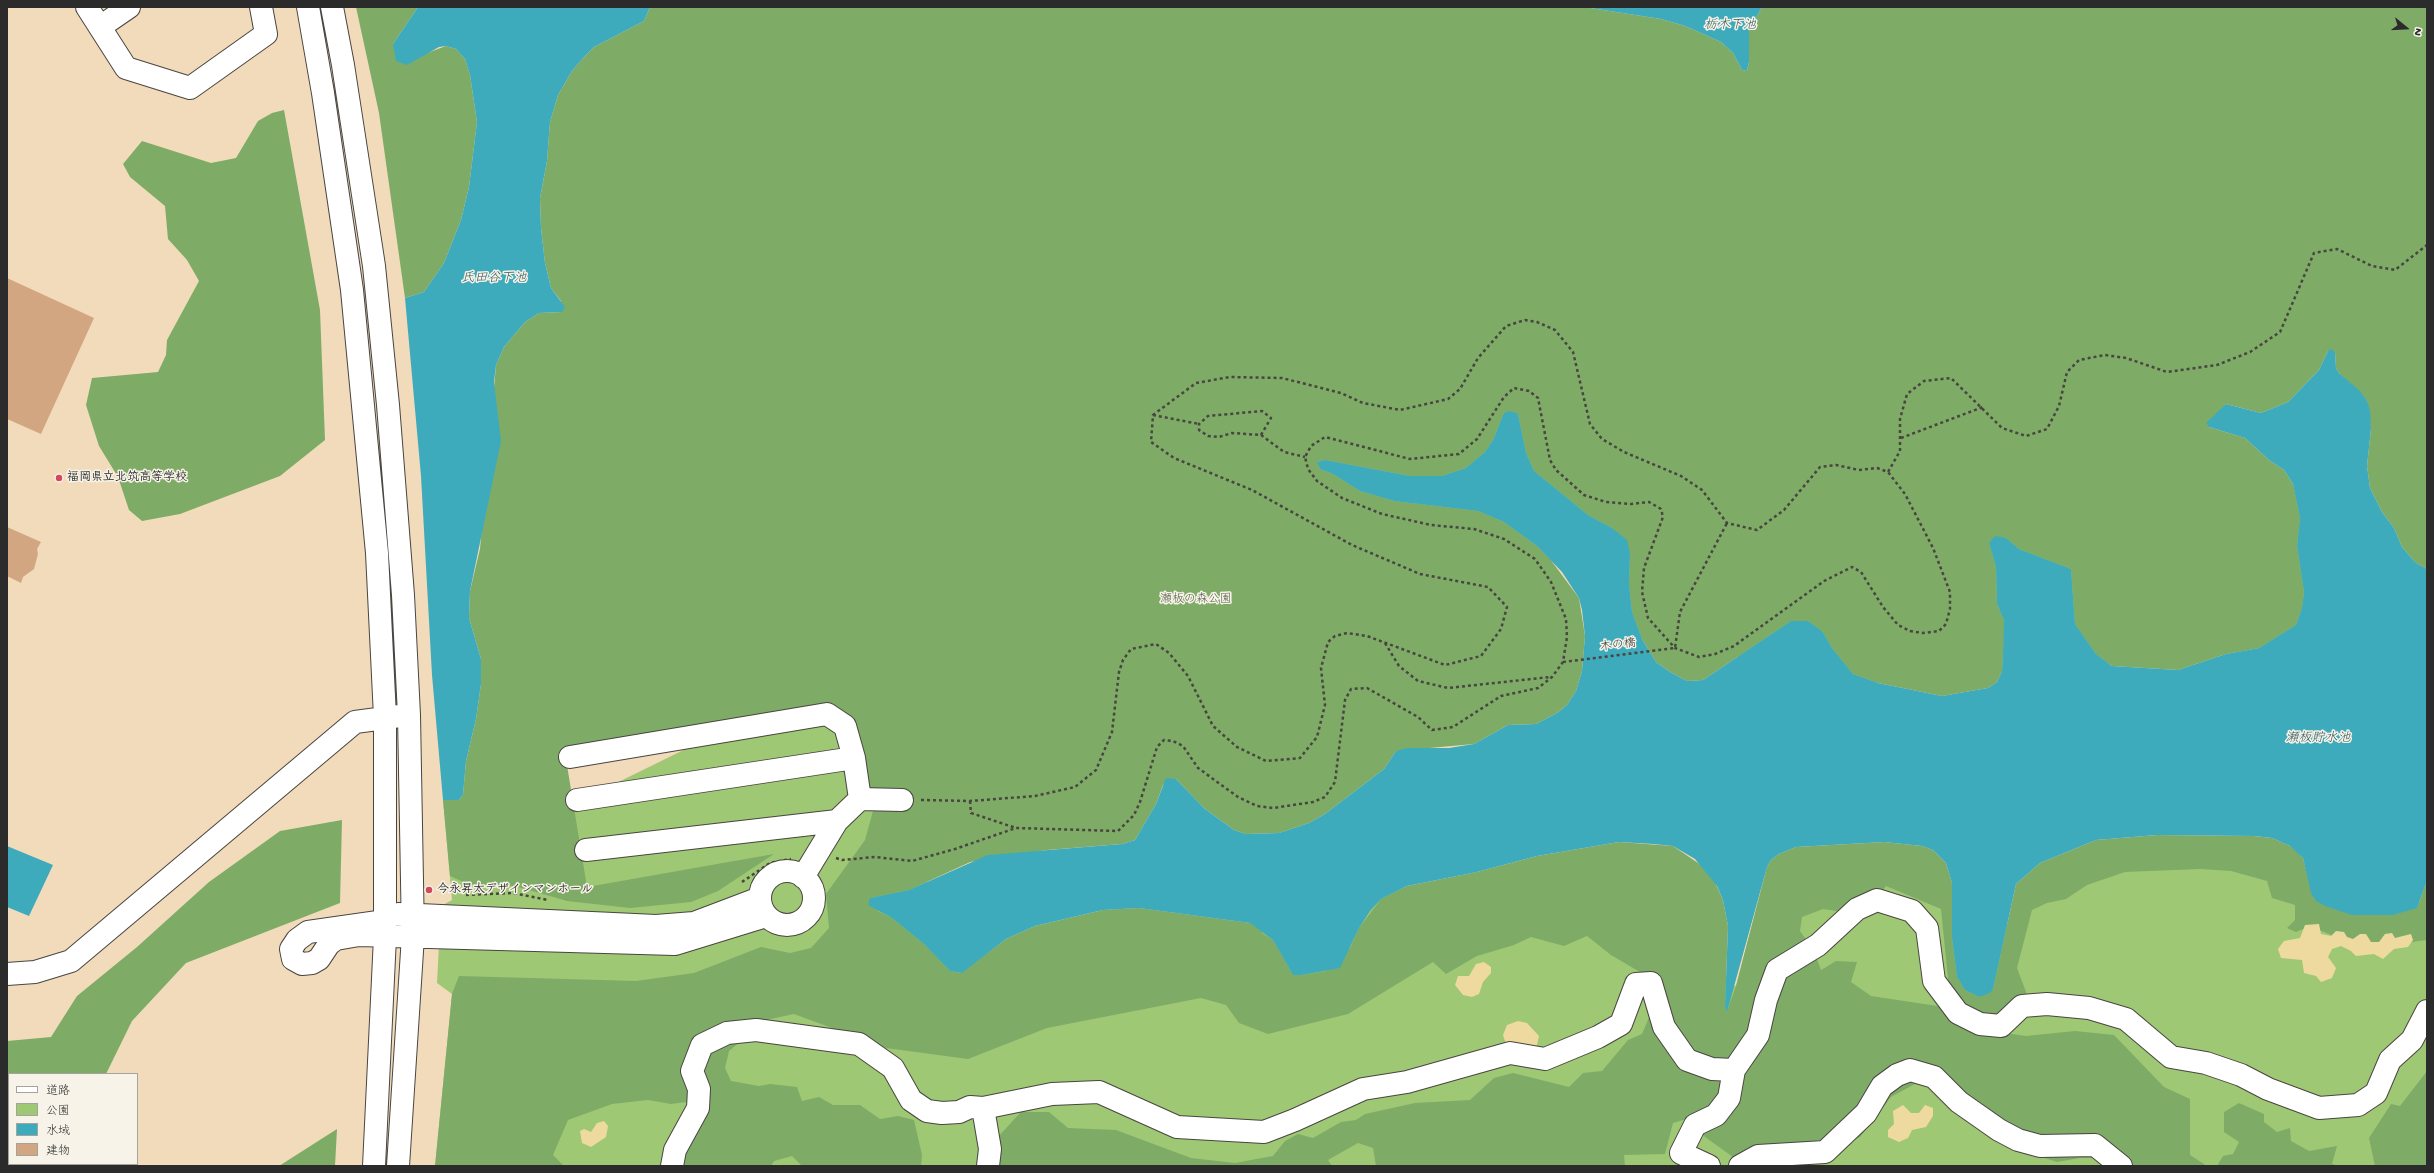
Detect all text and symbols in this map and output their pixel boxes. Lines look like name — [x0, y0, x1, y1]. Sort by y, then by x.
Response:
north arrow — [2386, 8, 2426, 48]
water label: 栃木下池 — [1704, 18, 1756, 34]
text: N — [2411, 26, 2424, 37]
water label: 氏田谷下池 — [462, 271, 526, 287]
place label: 福岡県立北筑高等学校 — [67, 471, 187, 485]
marker: 福岡県立北筑高等学校 — [54, 473, 64, 483]
park label: 瀬板の森公園 — [1160, 593, 1232, 607]
street label: 木の橋 — [1599, 637, 1637, 655]
water label: 瀬板貯水池 — [2286, 731, 2350, 747]
place label: 今永昇太デザインマンホール — [437, 883, 593, 897]
marker: 今永昇太デザインマンホール — [424, 885, 434, 895]
legend — [8, 1073, 138, 1165]
text: 道路 — [46, 1085, 70, 1099]
text: 公園 — [46, 1105, 70, 1119]
text: 水域 — [46, 1125, 70, 1139]
text: 建物 — [46, 1145, 70, 1159]

